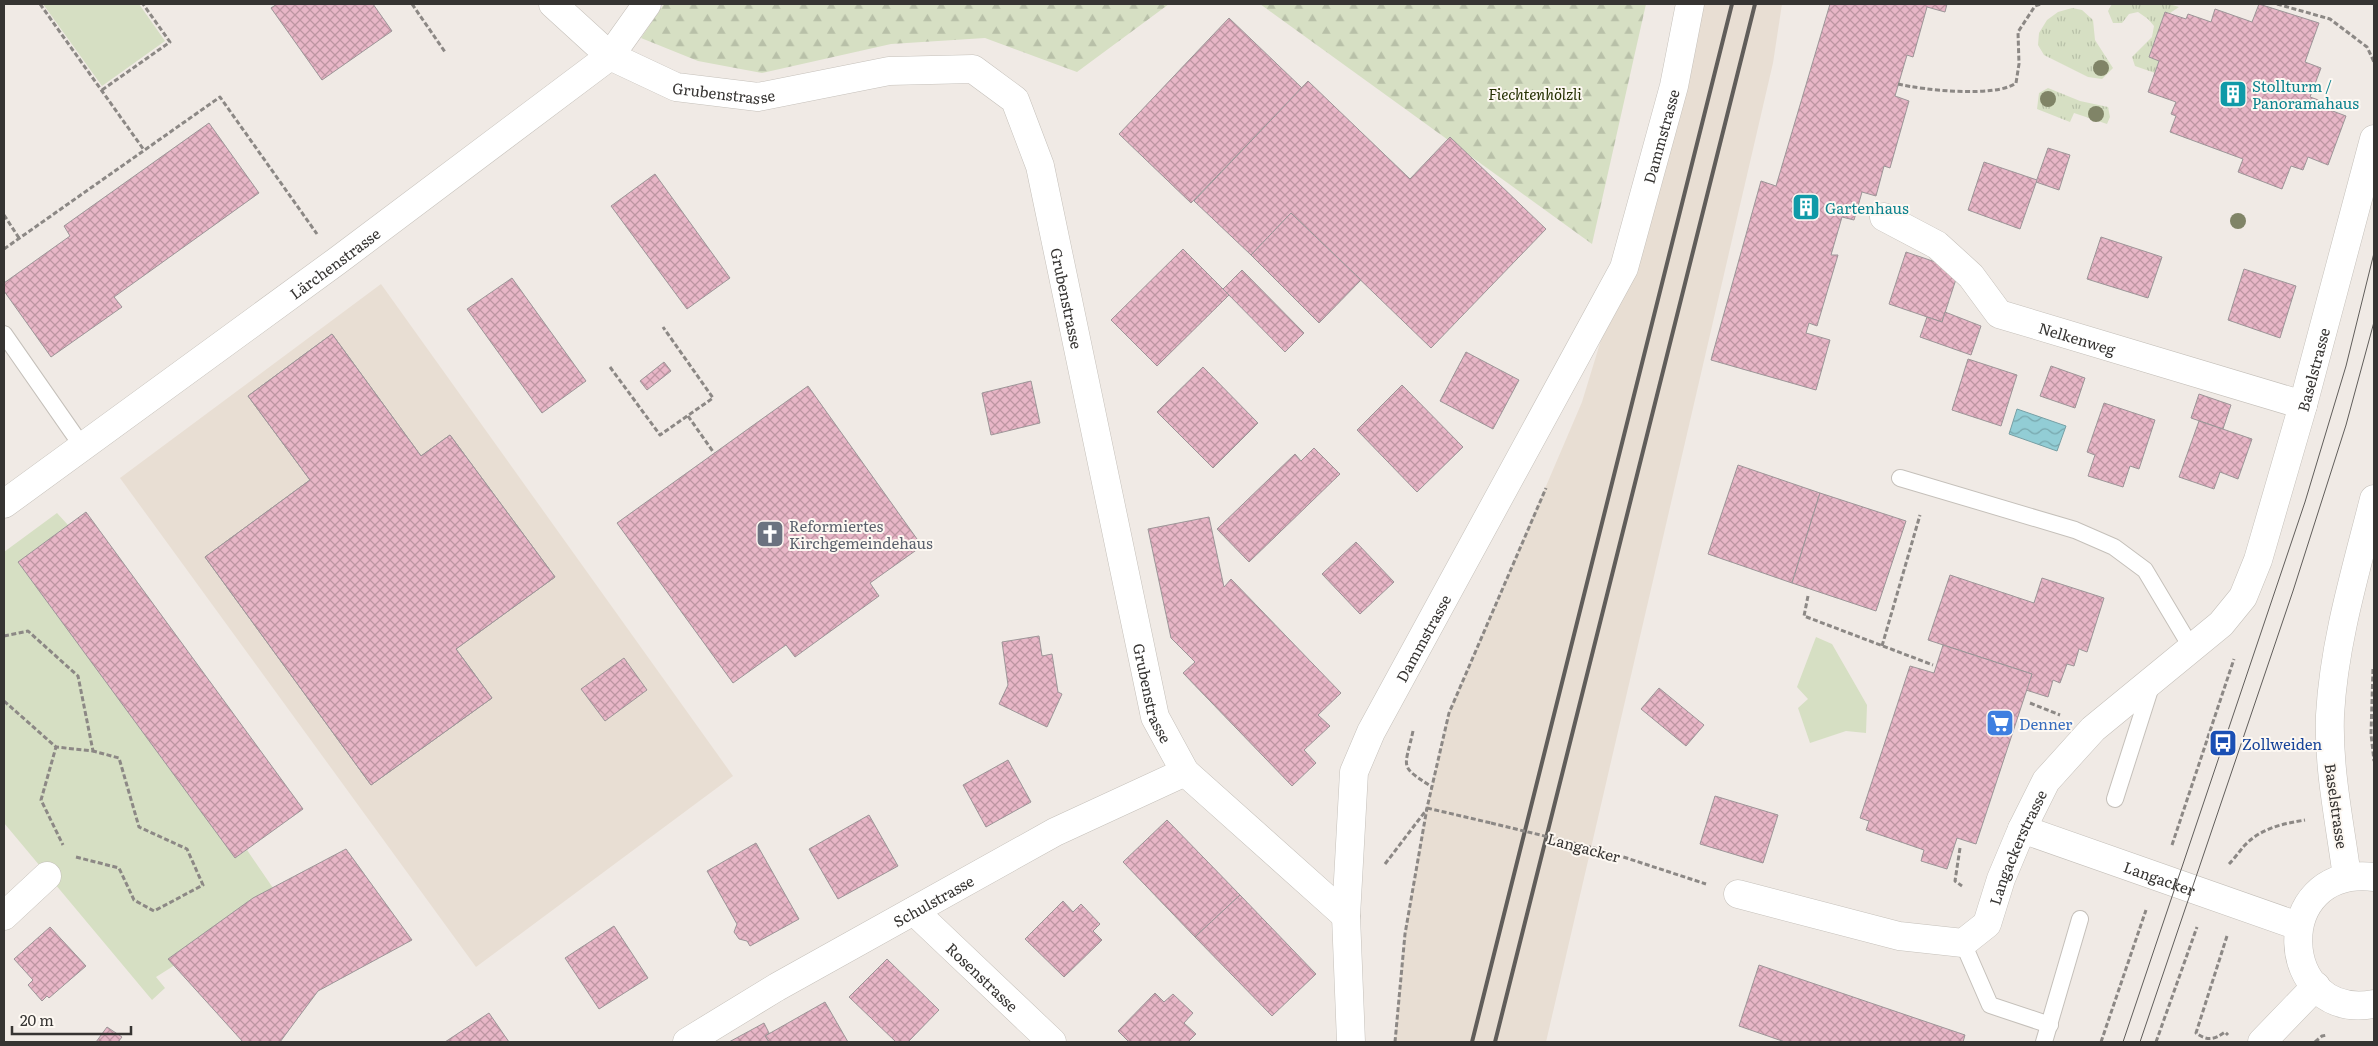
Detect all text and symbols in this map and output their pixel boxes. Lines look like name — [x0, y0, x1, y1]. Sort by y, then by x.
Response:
place label: Stollturm / Panoramahaus — [2252, 74, 2359, 114]
street label: Grubenstrasse — [671, 75, 777, 109]
building icon: Stollturm / Panoramahaus — [2218, 79, 2248, 109]
park label: Fiechtenhölzli — [1488, 82, 1582, 105]
street label: Dammstrasse — [1636, 86, 1684, 186]
building icon: Gartenhaus — [1791, 192, 1821, 222]
place label: Gartenhaus — [1825, 196, 1909, 219]
street label: Lärchenstrasse — [284, 221, 385, 304]
street label: Grubenstrasse — [1046, 245, 1089, 351]
street label: Nelkenweg — [2036, 315, 2119, 360]
street label: Baselstrasse — [2290, 325, 2335, 414]
place label: Reformiertes Kirchgemeindehaus — [789, 514, 933, 554]
church icon: Reformiertes Kirchgemeindehaus — [755, 519, 785, 549]
street label: Dammstrasse — [1389, 590, 1456, 686]
street label: Grubenstrasse — [1128, 641, 1178, 747]
supermarket icon: Denner — [1985, 708, 2015, 738]
place label: Denner — [2019, 712, 2072, 735]
bus stop icon: Zollweiden — [2208, 728, 2238, 758]
place label: Zollweiden — [2242, 732, 2322, 755]
street label: Baselstrasse — [2320, 762, 2354, 850]
street label: Langackerstrasse — [1982, 785, 2052, 908]
street label: Langacker — [1545, 826, 1623, 868]
street label: Langacker — [2121, 854, 2199, 901]
street label: Schulstrasse — [888, 868, 978, 932]
street label: Rosenstrasse — [942, 936, 1024, 1017]
scale bar — [12, 1004, 131, 1036]
text: 20 m — [20, 1008, 54, 1031]

